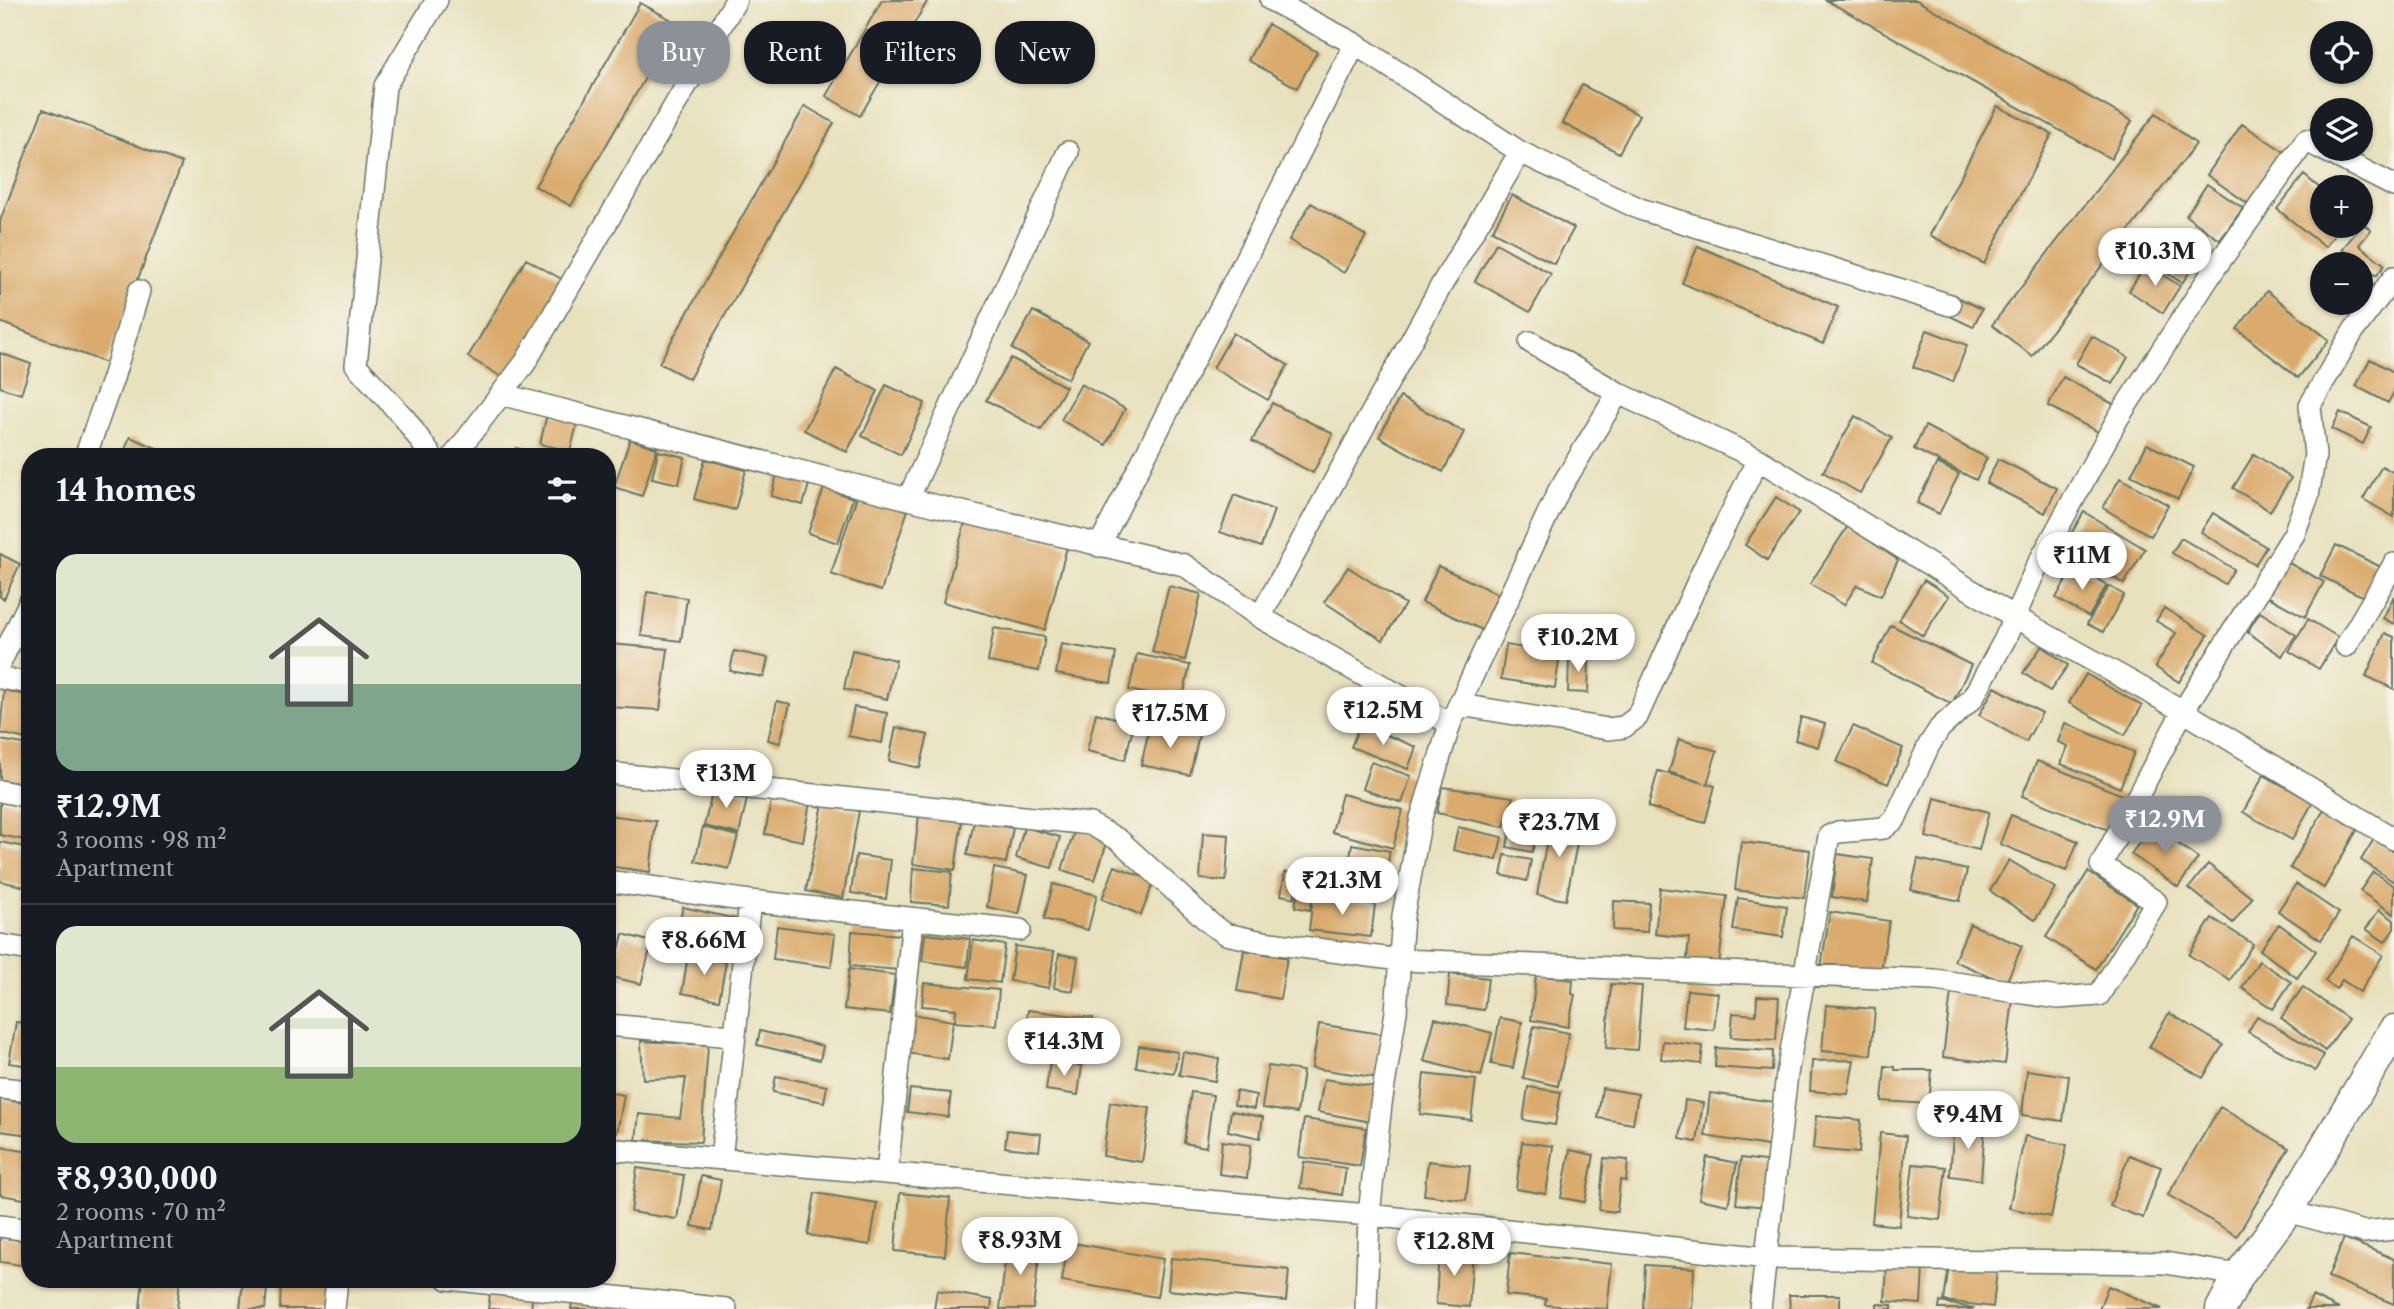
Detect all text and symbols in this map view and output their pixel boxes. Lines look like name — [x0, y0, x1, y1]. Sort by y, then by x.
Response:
chip: Buy — [637, 21, 730, 84]
chip: Rent — [744, 21, 846, 84]
chip: Filters — [860, 21, 981, 84]
chip: New — [995, 21, 1095, 84]
map controls — [2310, 21, 2373, 315]
button: locate — [2310, 21, 2373, 84]
button: layers — [2310, 98, 2373, 161]
button: + — [2310, 175, 2373, 238]
pin: ₹10.3M — [2098, 229, 2212, 288]
text: ₹10.3M — [2114, 237, 2196, 265]
button: − — [2310, 252, 2373, 315]
icon: filters — [543, 471, 581, 509]
text: 14 homes — [56, 472, 196, 509]
pin: ₹11M — [2041, 532, 2123, 592]
text: ₹11M — [2053, 541, 2111, 569]
icon: home — [256, 599, 382, 725]
pin: ₹10.2M — [1521, 614, 1635, 674]
text: ₹10.2M — [1537, 623, 1619, 651]
pin: ₹12.5M — [1326, 688, 1440, 747]
pin: ₹17.5M — [1113, 690, 1227, 750]
text: ₹12.5M — [1343, 696, 1423, 724]
text: ₹17.5M — [1131, 699, 1209, 727]
pin: ₹13M — [685, 750, 767, 810]
text: ₹13M — [696, 759, 756, 787]
text: ₹12.9M — [56, 788, 162, 825]
pin: ₹12.9M — [2108, 796, 2222, 856]
pin: ₹23.7M — [1502, 800, 1616, 859]
text: ₹12.9M — [2124, 805, 2206, 833]
text: ₹23.7M — [1518, 808, 1600, 836]
text: 3 rooms · 98 m² — [56, 826, 227, 854]
text: Apartment — [56, 854, 174, 882]
pin: ₹21.3M — [1285, 858, 1399, 917]
text: ₹21.3M — [1302, 866, 1382, 894]
pin: ₹8.66M — [647, 918, 761, 977]
text: ₹8.66M — [661, 926, 747, 954]
icon: home — [256, 971, 382, 1097]
pin: ₹14.3M — [1007, 1018, 1121, 1078]
text: ₹14.3M — [1024, 1027, 1104, 1055]
pin: ₹9.4M — [1919, 1092, 2017, 1151]
text: ₹9.4M — [1933, 1100, 2003, 1128]
text: ₹8,930,000 — [56, 1160, 218, 1197]
text: 2 rooms · 70 m² — [56, 1198, 226, 1226]
pin: ₹8.93M — [963, 1218, 1077, 1277]
pin: ₹12.8M — [1397, 1218, 1511, 1278]
text: Apartment — [56, 1226, 174, 1254]
text: ₹8.93M — [978, 1226, 1062, 1254]
text: ₹12.8M — [1413, 1227, 1495, 1255]

